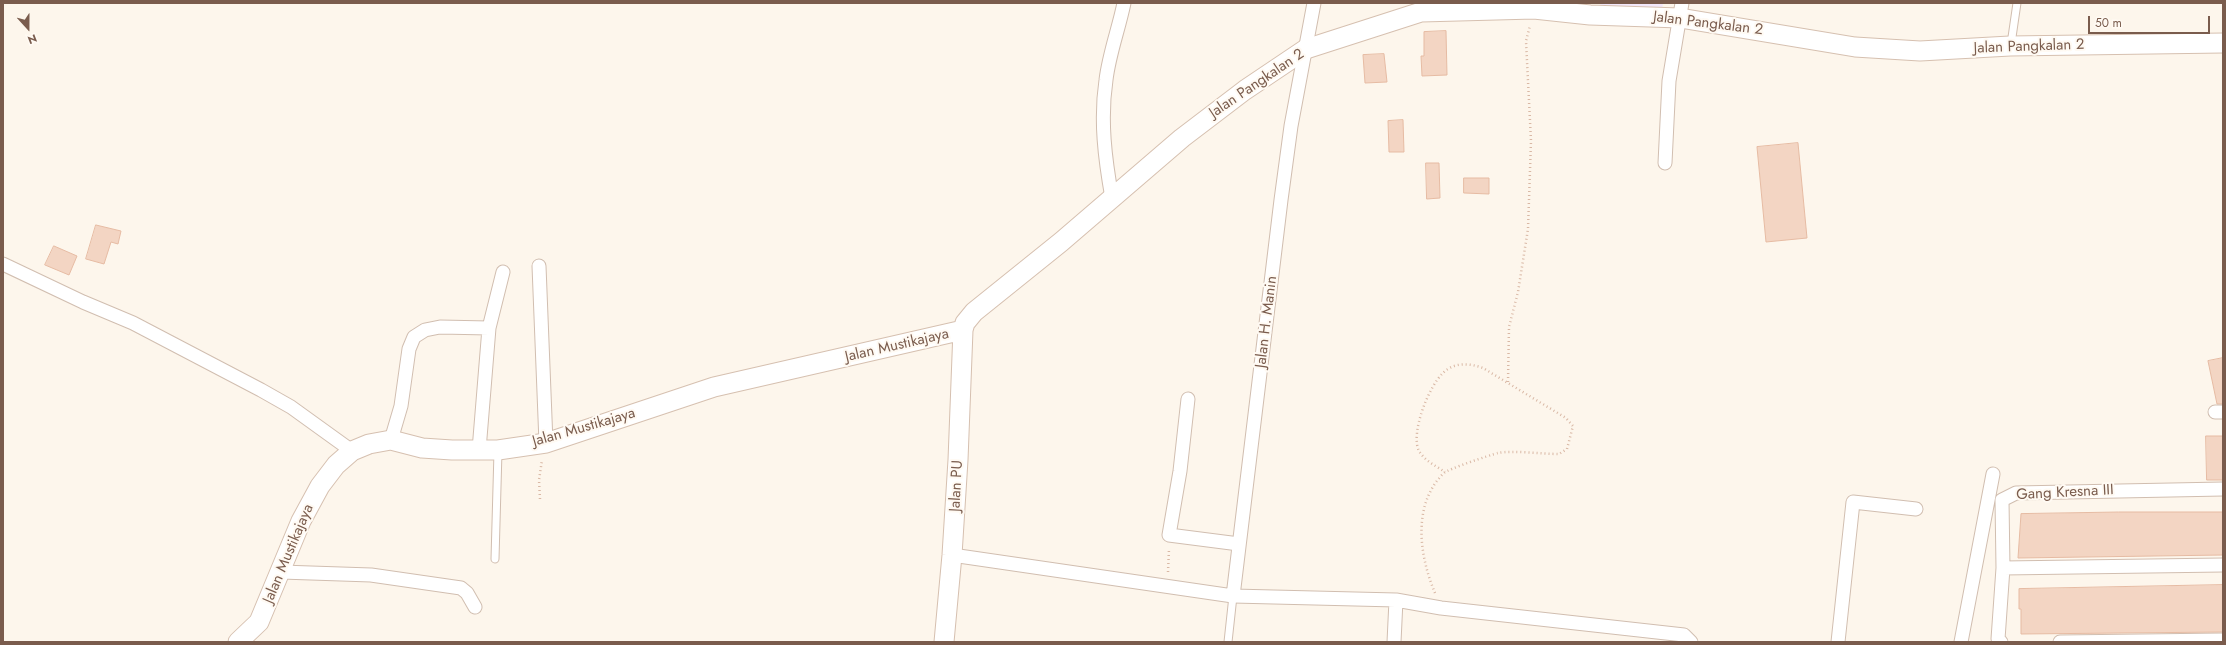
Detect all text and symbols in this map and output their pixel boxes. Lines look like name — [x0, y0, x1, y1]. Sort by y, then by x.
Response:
north arrow — [8, 8, 48, 48]
street label: Jalan Pangkalan 2 — [1652, 8, 1764, 40]
scale bar — [2090, 8, 2212, 34]
text: 50 m — [2095, 14, 2122, 32]
text: N — [25, 30, 39, 48]
street label: Jalan Pangkalan 2 — [1973, 36, 2085, 58]
street label: Jalan Pangkalan 2 — [1206, 46, 1308, 122]
street label: Jalan H. Manin — [1252, 275, 1282, 369]
street label: Jalan Mustikajaya — [843, 325, 951, 367]
street label: Jalan Mustikajaya — [531, 405, 637, 451]
street label: Jalan PU — [947, 460, 967, 512]
street label: Gang Kresna III — [2016, 481, 2114, 505]
street label: Jalan Mustikajaya — [260, 502, 318, 606]

